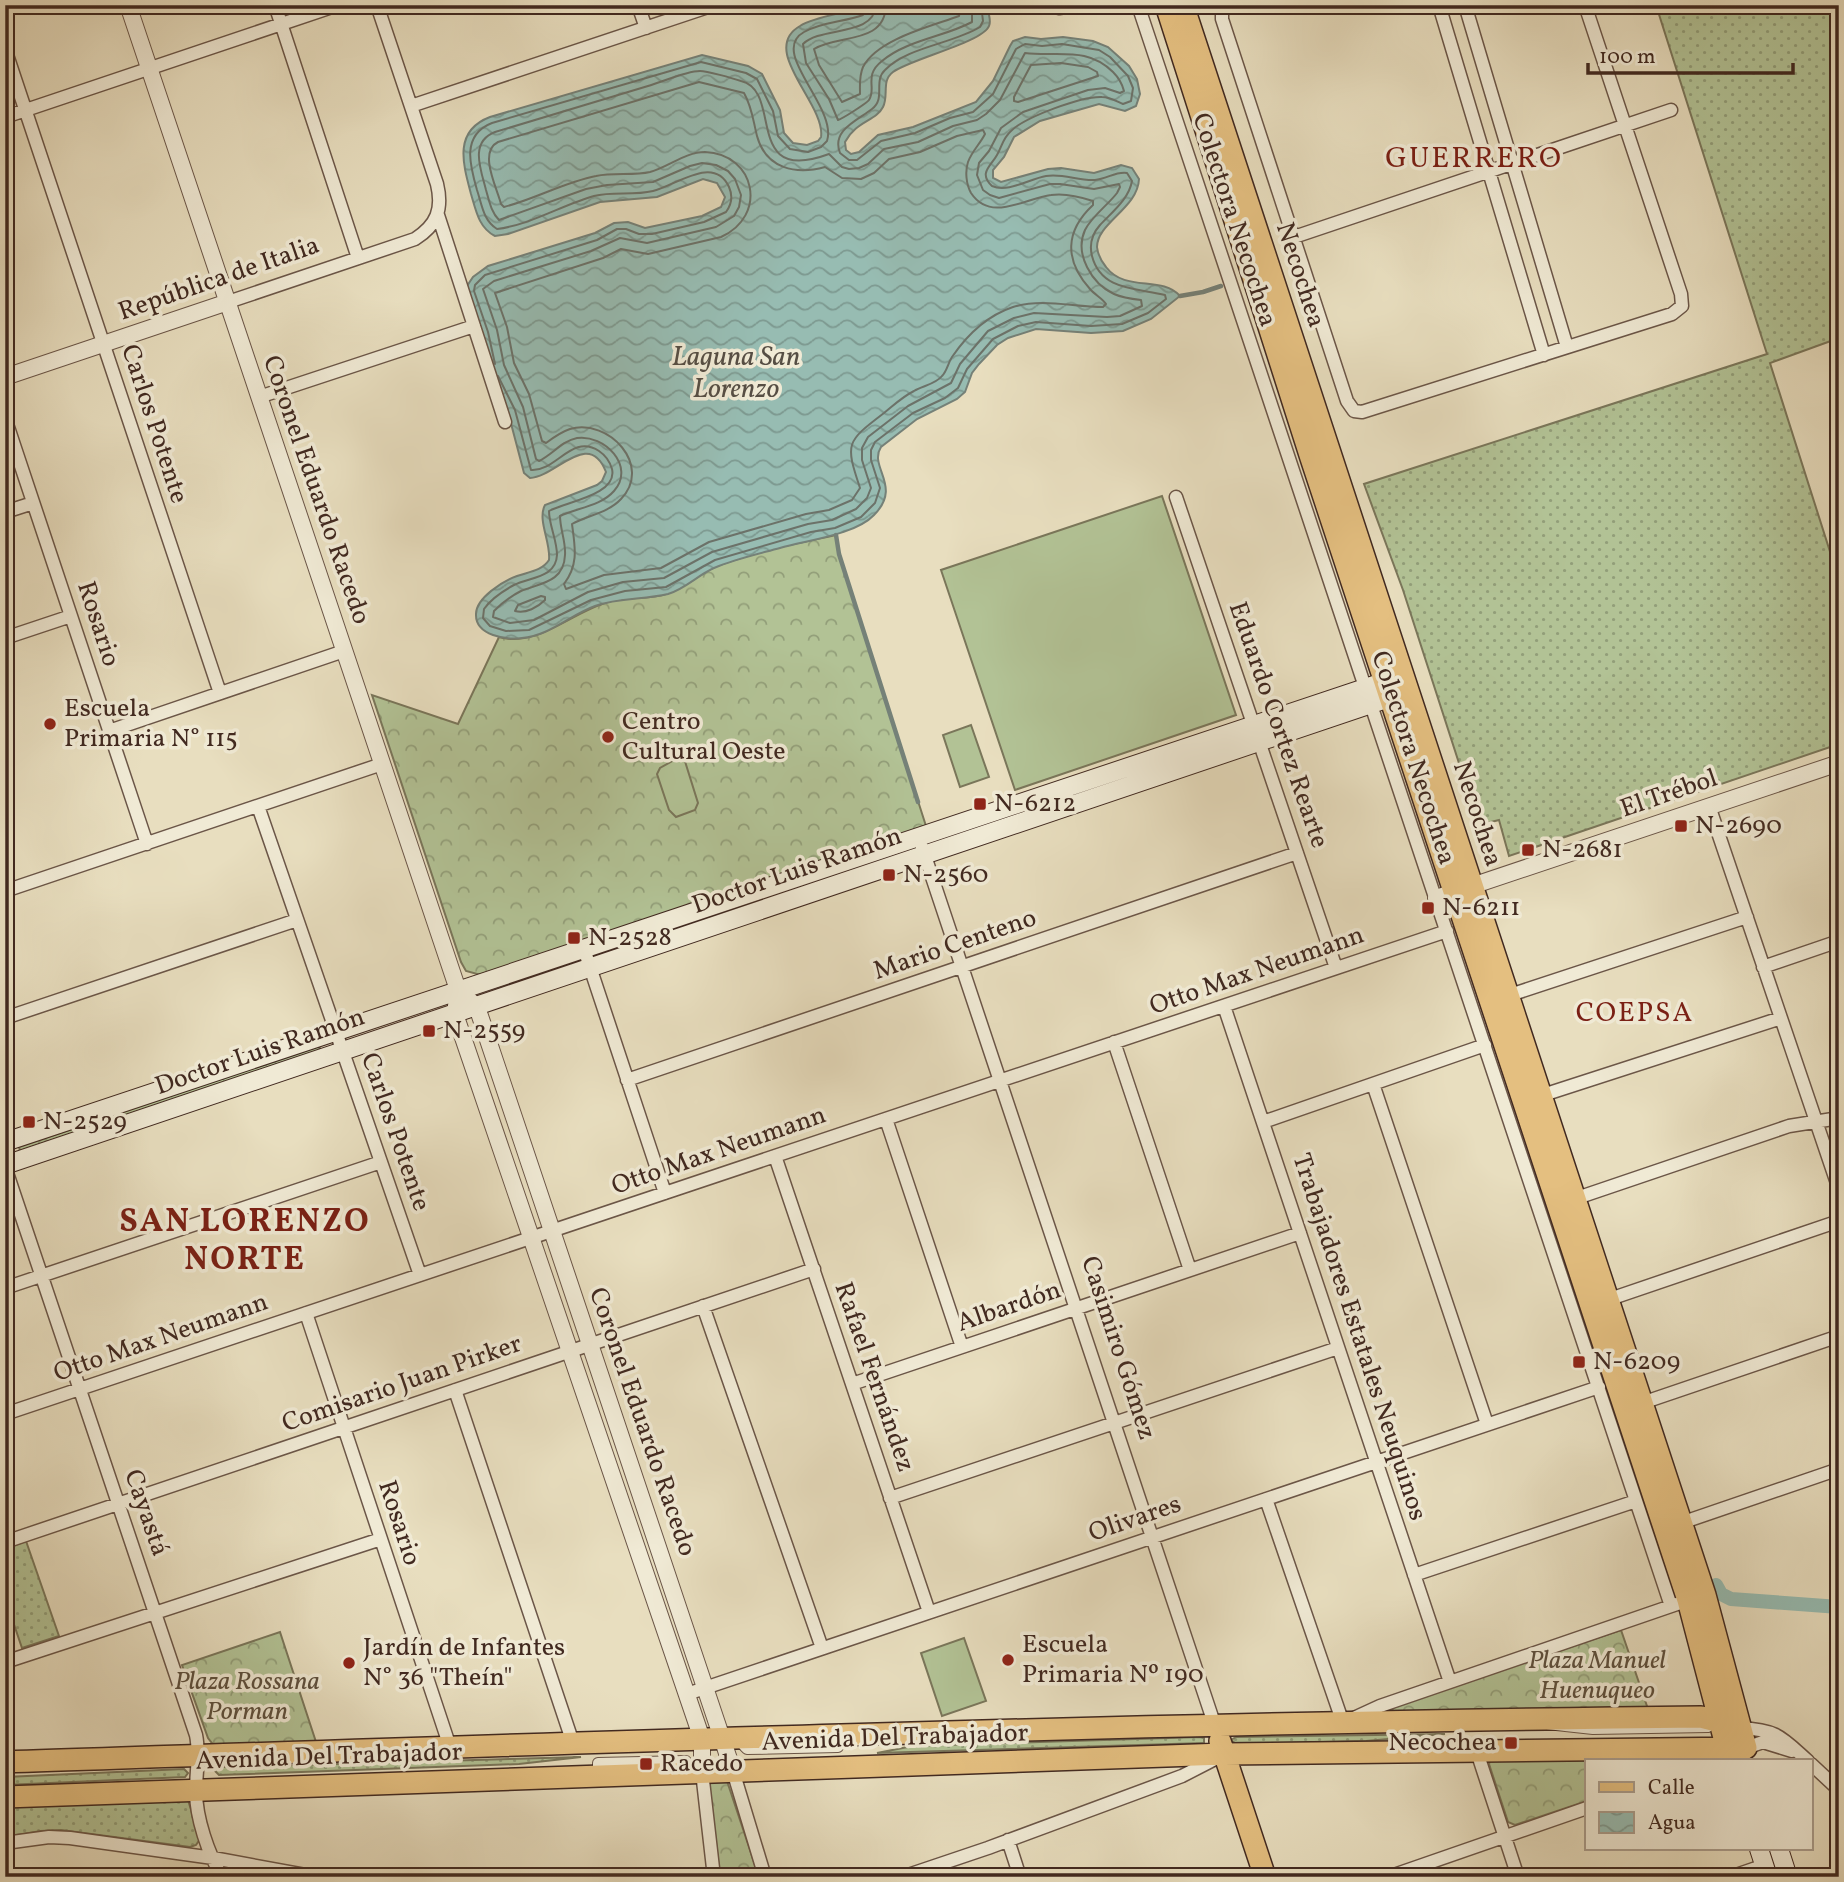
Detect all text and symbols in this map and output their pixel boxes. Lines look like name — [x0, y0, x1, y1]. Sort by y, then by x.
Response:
scale bar — [1588, 32, 1793, 76]
text: 100 m — [1599, 43, 1656, 72]
street label: Colectora Necochea — [1182, 108, 1286, 332]
district label: GUERRERO — [1385, 138, 1563, 180]
street label: Necochea — [1266, 218, 1334, 332]
street label: República de Italia — [114, 228, 324, 330]
water label: Laguna San Lorenzo — [672, 338, 800, 409]
street label: Carlos Potente — [111, 340, 197, 508]
street label: Coronel Eduardo Racedo — [253, 351, 379, 629]
street label: Rosario — [67, 577, 129, 671]
street label: Eduardo Cortez Rearte — [1219, 597, 1337, 853]
street label: Colectora Necochea — [1361, 646, 1465, 870]
place label: Escuela Primaria N° 115 — [64, 691, 238, 757]
place label: Centro Cultural Oeste — [622, 704, 786, 770]
marker: Escuela Primaria N° 115 — [42, 716, 58, 732]
marker: Centro Cultural Oeste — [600, 729, 616, 745]
street label: Necochea — [1443, 757, 1511, 871]
street label: El Trébol — [1615, 761, 1723, 827]
place label: N-6212 — [994, 786, 1076, 822]
marker: N-6212 — [972, 796, 988, 812]
place label: N-2690 — [1695, 808, 1782, 844]
street label: Doctor Luis Ramón — [687, 818, 907, 924]
marker: N-2690 — [1673, 818, 1689, 834]
place label: N-2681 — [1542, 832, 1623, 868]
marker: N-2681 — [1520, 842, 1536, 858]
place label: N-2560 — [903, 857, 988, 893]
marker: N-2560 — [881, 867, 897, 883]
place label: N-6211 — [1442, 890, 1520, 926]
street label: Mario Centeno — [869, 900, 1041, 990]
marker: N-6211 — [1420, 900, 1436, 916]
street label: Otto Max Neumann — [1145, 917, 1369, 1025]
place label: N-2528 — [588, 920, 672, 956]
marker: N-2528 — [566, 930, 582, 946]
district label: COEPSA — [1576, 994, 1694, 1033]
street label: Doctor Luis Ramón — [150, 999, 370, 1105]
place label: N-2559 — [443, 1013, 525, 1049]
marker: N-2559 — [421, 1023, 437, 1039]
street label: Carlos Potente — [351, 1048, 439, 1216]
street label: Otto Max Neumann — [607, 1097, 831, 1205]
place label: N-2529 — [43, 1104, 127, 1140]
marker: N-2529 — [21, 1114, 37, 1130]
street label: Trabajadores Estatales Neuquinos — [1283, 1149, 1435, 1525]
district label: SAN LORENZO NORTE — [119, 1200, 371, 1284]
street label: Casimiro Gómez — [1071, 1252, 1165, 1444]
street label: Albardón — [952, 1272, 1066, 1342]
street label: Rafael Fernández — [825, 1277, 923, 1477]
street label: Coronel Eduardo Racedo — [579, 1283, 705, 1561]
street label: Otto Max Neumann — [49, 1284, 273, 1392]
street label: Comisario Juan Pirker — [277, 1326, 527, 1442]
place label: N-6209 — [1593, 1344, 1680, 1380]
marker: N-6209 — [1571, 1354, 1587, 1370]
street label: Cayastá — [114, 1465, 178, 1561]
street label: Rosario — [368, 1476, 430, 1570]
street label: Olivares — [1084, 1486, 1186, 1552]
place label: Escuela Primaria Nº 190 — [1022, 1627, 1204, 1693]
place label: Jardín de Infantes N° 36 "Theín" — [363, 1630, 565, 1696]
park label: Plaza Manuel Huenuqueo — [1528, 1643, 1667, 1709]
marker: Escuela Primaria Nº 190 — [1000, 1652, 1016, 1668]
marker: Jardín de Infantes N° 36 "Theín" — [341, 1655, 357, 1671]
park label: Plaza Rossana Porman — [174, 1664, 320, 1730]
street label: Avenida Del Trabajador — [761, 1715, 1029, 1761]
place label: Necochea — [1388, 1725, 1497, 1761]
street label: Avenida Del Trabajador — [195, 1734, 463, 1780]
marker: Necochea — [1503, 1735, 1519, 1751]
place label: Racedo — [660, 1746, 743, 1782]
marker: Racedo — [638, 1756, 654, 1772]
legend — [1585, 1759, 1812, 1850]
text: Calle — [1648, 1774, 1695, 1803]
text: Agua — [1648, 1809, 1696, 1838]

